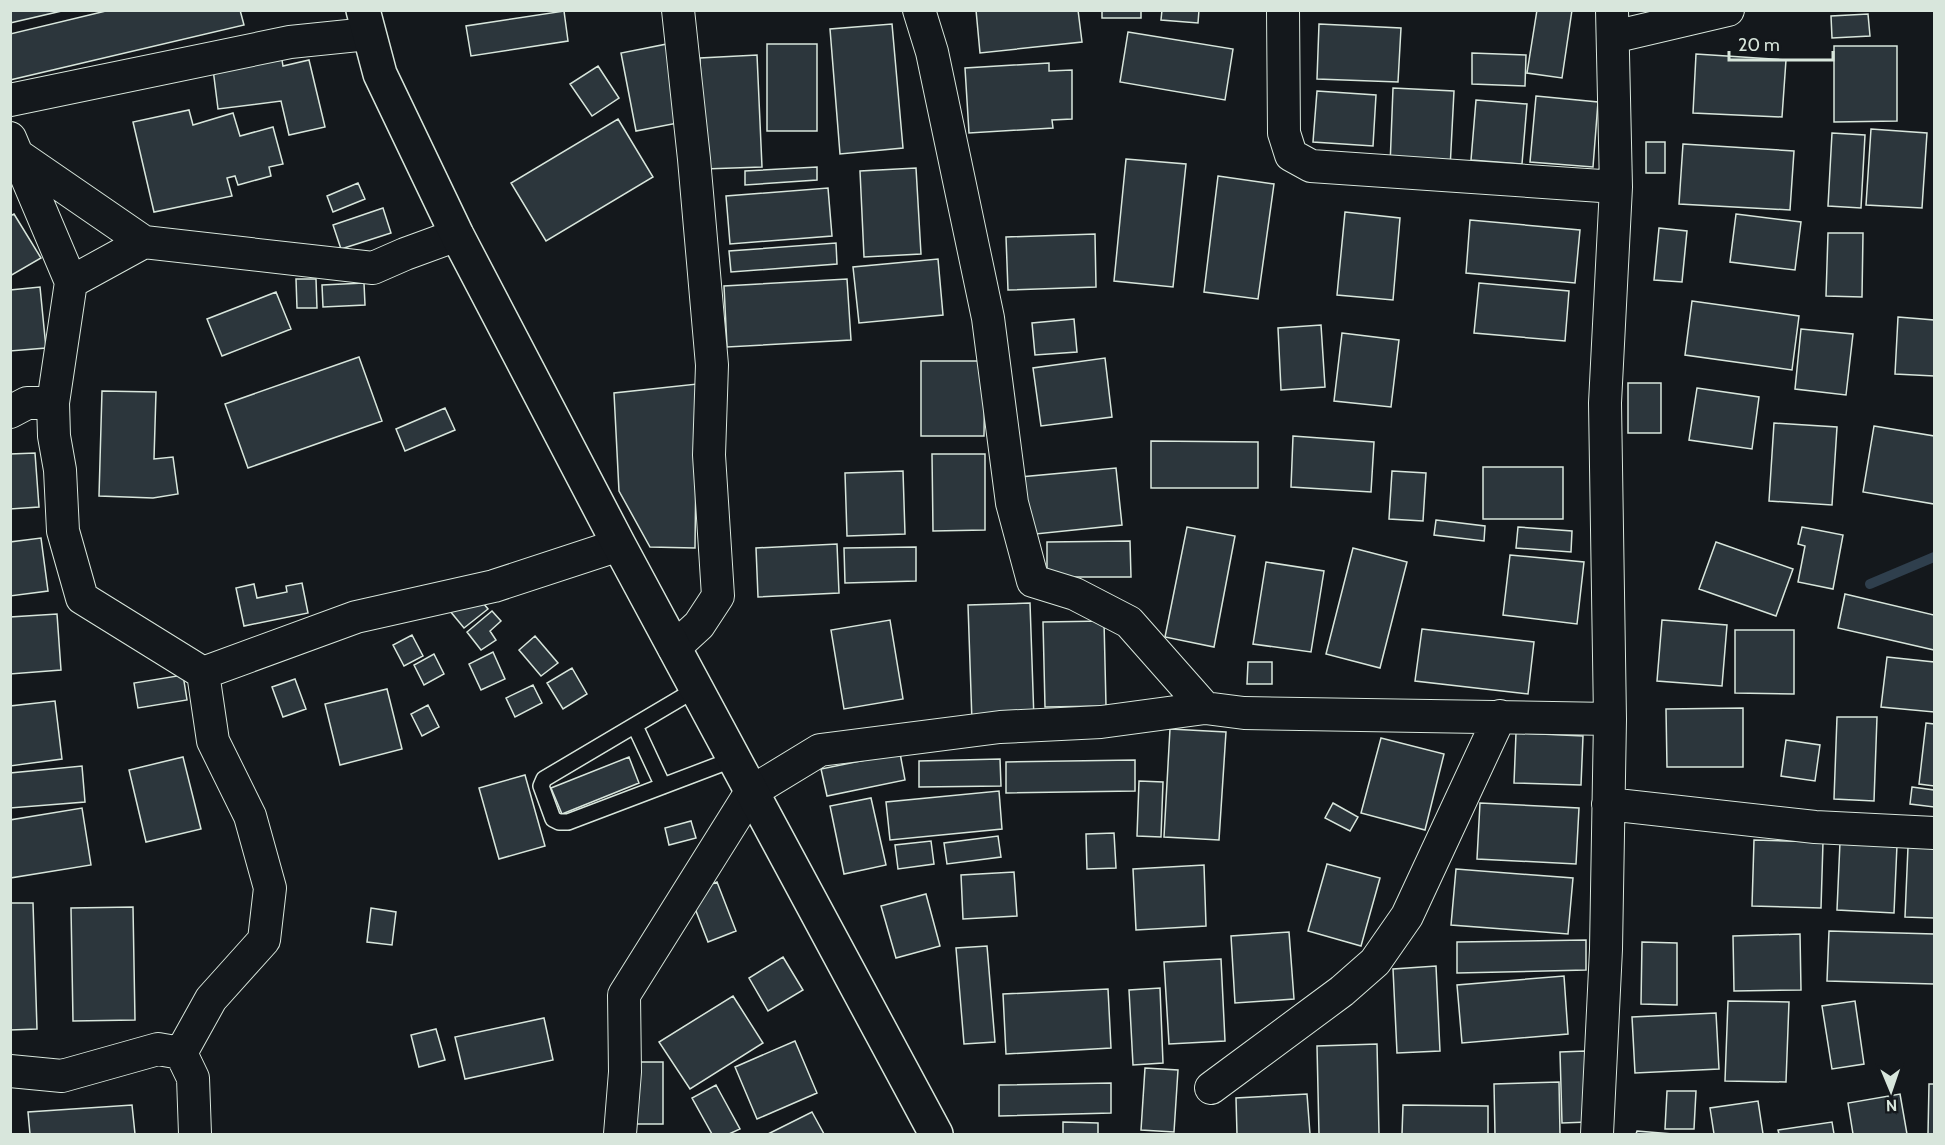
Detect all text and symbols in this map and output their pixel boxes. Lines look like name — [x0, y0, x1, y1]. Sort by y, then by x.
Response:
scale bar — [1729, 24, 1832, 62]
text: 20 m — [1738, 34, 1780, 56]
north arrow — [1861, 1061, 1921, 1121]
text: N — [1886, 1096, 1897, 1115]

